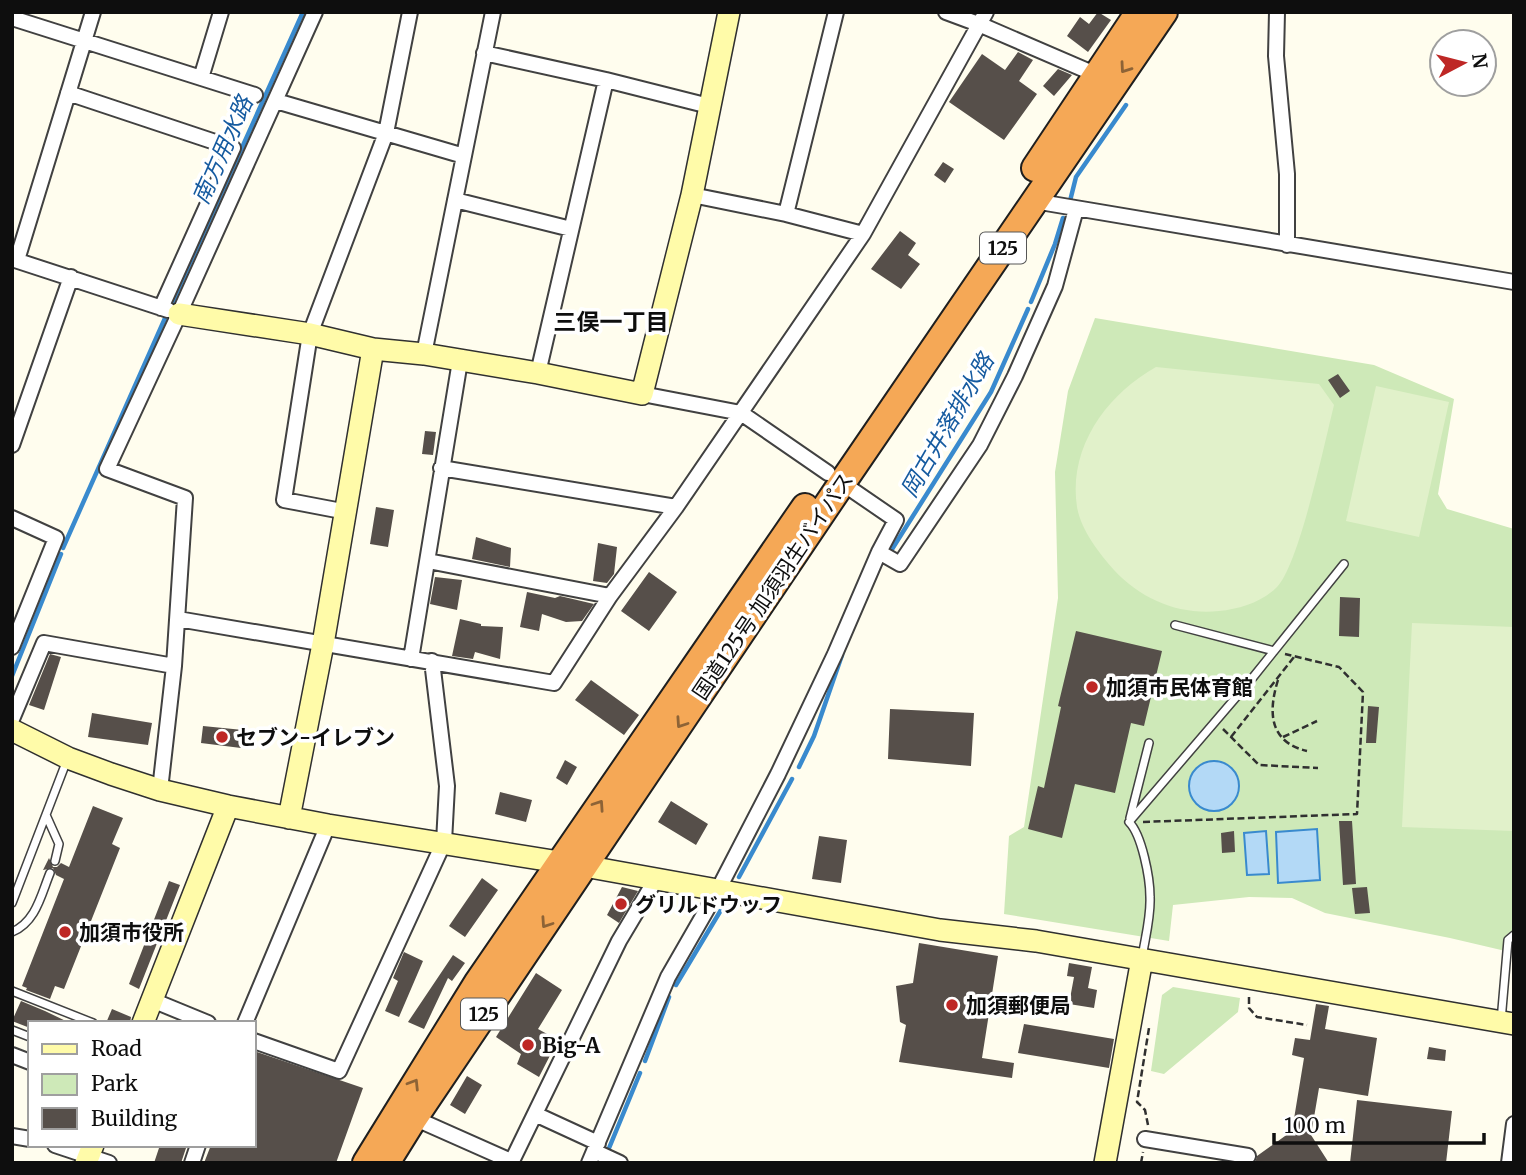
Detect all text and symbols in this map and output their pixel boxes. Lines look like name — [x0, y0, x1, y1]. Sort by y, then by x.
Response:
north arrow — [1428, 28, 1498, 98]
text: N — [1467, 52, 1493, 70]
one-way arrow — [1121, 61, 1134, 74]
water label: 南方用水路 — [185, 90, 259, 208]
road number: 125 — [980, 232, 1026, 264]
district label: 三俣一丁目 — [554, 307, 669, 336]
water label: 岡古井落排水路 — [894, 346, 1001, 502]
street label: 国道125号 加須羽生バイパス — [687, 467, 859, 705]
place label: 加須市民体育館 — [1106, 674, 1253, 701]
marker: 加須市民体育館 — [1084, 679, 1100, 695]
one-way arrow — [677, 715, 689, 728]
place label: セブン-イレブン — [236, 724, 395, 751]
marker: セブン-イレブン — [214, 729, 230, 745]
one-way arrow — [591, 800, 603, 813]
place label: グリルドウッフ — [635, 891, 782, 918]
marker: グリルドウッフ — [613, 896, 629, 912]
one-way arrow — [542, 915, 555, 928]
place label: 加須市役所 — [79, 919, 184, 946]
marker: 加須市役所 — [57, 924, 73, 940]
place label: 加須郵便局 — [966, 992, 1071, 1019]
marker: 加須郵便局 — [944, 997, 960, 1013]
road number: 125 — [461, 998, 507, 1030]
legend — [28, 1021, 256, 1147]
place label: Big-A — [542, 1032, 601, 1059]
text: Road — [91, 1035, 142, 1062]
marker: Big-A — [520, 1037, 536, 1053]
text: Park — [91, 1070, 138, 1097]
one-way arrow — [406, 1078, 419, 1091]
scale bar — [1274, 1102, 1484, 1146]
text: Building — [91, 1105, 178, 1132]
text: 100 m — [1284, 1112, 1346, 1139]

